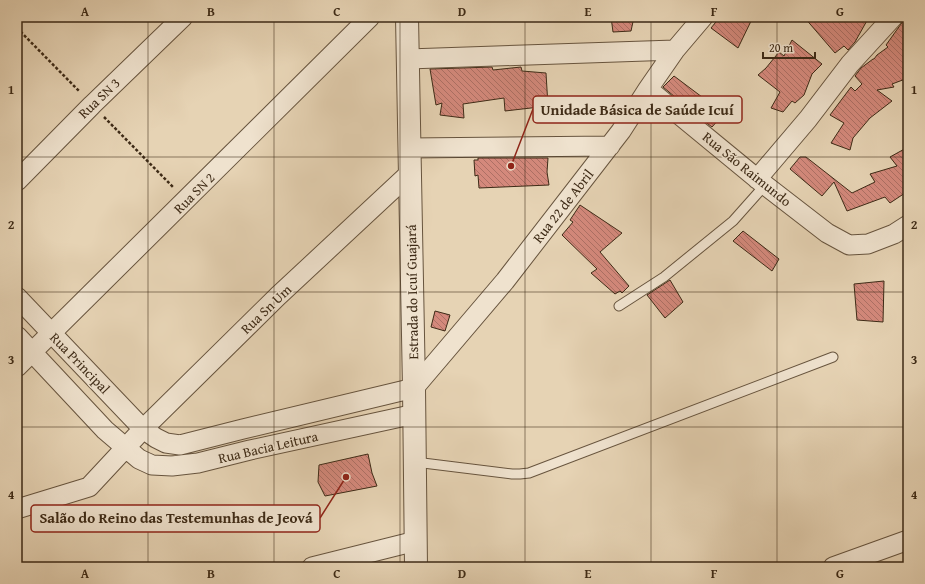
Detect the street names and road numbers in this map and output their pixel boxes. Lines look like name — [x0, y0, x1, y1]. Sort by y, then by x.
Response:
street label: Rua SN 3 — [74, 73, 124, 123]
street label: Rua São Raimundo — [698, 127, 796, 211]
street label: Rua 22 de Abril — [528, 165, 598, 247]
street label: Rua SN 2 — [169, 168, 219, 218]
street label: Estrada do Icuí Guajará — [401, 224, 423, 360]
street label: Rua Sn Um — [236, 279, 296, 338]
street label: Rua Principal — [45, 328, 115, 398]
street label: Rua Bacia Leitura — [216, 426, 320, 468]

